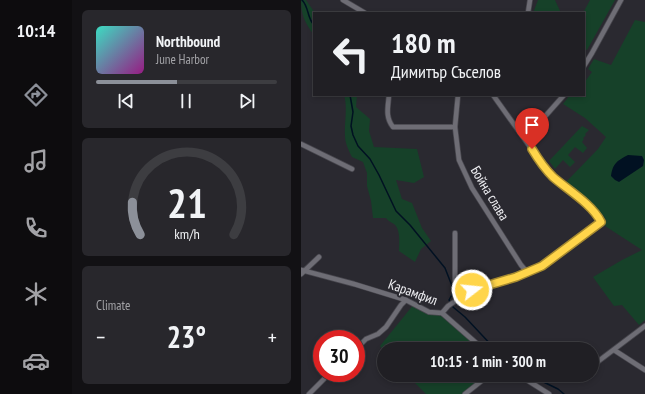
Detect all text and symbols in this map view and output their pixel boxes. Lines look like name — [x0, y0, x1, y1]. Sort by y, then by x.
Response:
text: 10:14 — [17, 19, 55, 42]
text: 180 m — [391, 24, 455, 61]
icon: left — [325, 28, 377, 80]
text: Northbound — [156, 32, 220, 51]
text: June Harbor — [156, 51, 209, 68]
text: Димитър Съселов — [391, 60, 501, 83]
icon: directions — [22, 81, 50, 109]
icon: previous — [115, 90, 137, 112]
icon: pause — [175, 90, 197, 112]
icon: next — [236, 90, 258, 112]
pin — [515, 108, 549, 149]
icon: arrive — [521, 114, 543, 136]
icon: music — [22, 147, 50, 175]
street label: Бойна слава — [467, 162, 513, 224]
text: 21 — [167, 176, 206, 229]
icon: phone — [22, 214, 50, 242]
text: km/h — [174, 224, 199, 243]
position arrow — [451, 269, 493, 311]
street label: Карамфил — [386, 275, 440, 309]
icon: climate — [22, 280, 50, 308]
text: Climate — [96, 297, 130, 314]
text: 23° — [167, 317, 206, 356]
text: − — [96, 323, 105, 351]
text: + — [268, 323, 277, 351]
speed limit sign: 30 — [313, 330, 365, 382]
icon: car — [22, 347, 50, 375]
text: 10:15 · 1 min · 300 m — [430, 352, 546, 371]

